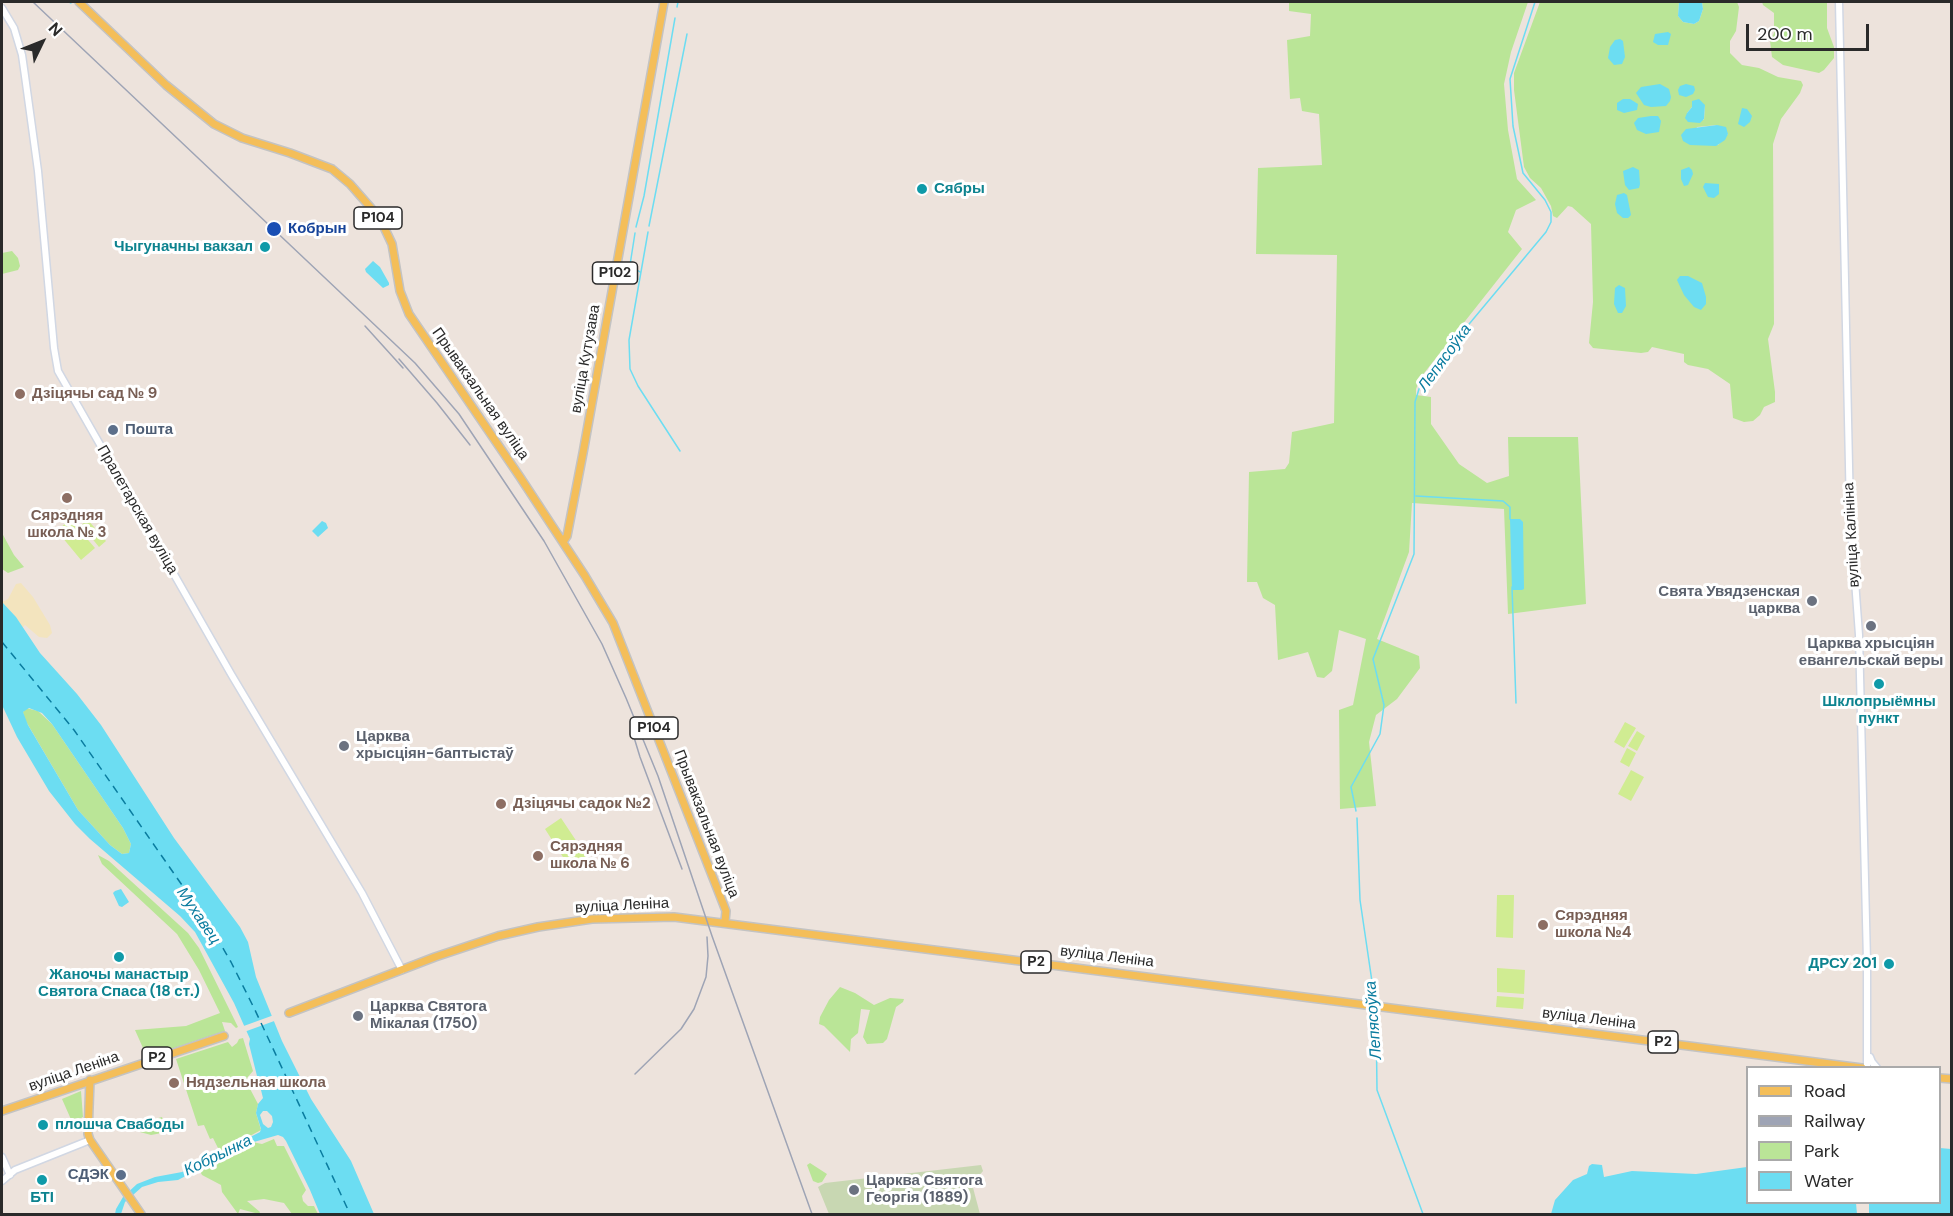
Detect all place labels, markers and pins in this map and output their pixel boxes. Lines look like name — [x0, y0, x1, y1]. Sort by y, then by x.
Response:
place label: Сябры — [934, 180, 985, 198]
marker: Сябры — [915, 182, 929, 196]
marker: Кобрын — [265, 220, 283, 238]
place label: Кобрын — [288, 220, 347, 238]
place label: Чыгуначны вакзал — [114, 238, 253, 256]
marker: Чыгуначны вакзал — [258, 240, 272, 254]
place label: Дзіцячы сад № 9 — [32, 385, 157, 403]
marker: Дзіцячы сад № 9 — [13, 387, 27, 401]
place label: Пошта — [125, 421, 173, 439]
marker: Пошта — [106, 423, 120, 437]
marker: Сярэдняя школа № 3 — [60, 491, 74, 505]
place label: Сярэдняя школа № 3 — [27, 507, 107, 542]
place label: Свята Увядзенская царква — [1658, 583, 1800, 618]
marker: Свята Увядзенская царква — [1805, 594, 1819, 608]
marker: Царква хрысціян евангельскай веры — [1864, 619, 1878, 633]
place label: Царква хрысціян евангельскай веры — [1799, 635, 1943, 670]
marker: Шклопрыёмны пункт — [1872, 677, 1886, 691]
place label: Шклопрыёмны пункт — [1822, 693, 1936, 728]
place label: Царква хрысціян-баптыстаў — [356, 728, 514, 763]
marker: Царква хрысціян-баптыстаў — [337, 739, 351, 753]
place label: Дзіцячы садок №2 — [513, 795, 651, 813]
marker: Дзіцячы садок №2 — [494, 797, 508, 811]
place label: Сярэдняя школа № 6 — [550, 838, 630, 873]
marker: Сярэдняя школа № 6 — [531, 849, 545, 863]
place label: Сярэдняя школа №4 — [1555, 907, 1631, 942]
marker: Сярэдняя школа №4 — [1536, 918, 1550, 932]
marker: Жаночы манастыр Святога Спаса (18 ст.) — [112, 950, 126, 964]
place label: ДРСУ 201 — [1809, 955, 1877, 973]
marker: ДРСУ 201 — [1882, 957, 1896, 971]
place label: Жаночы манастыр Святога Спаса (18 ст.) — [38, 966, 200, 1001]
place label: Царква Святога Мікалая (1750) — [370, 998, 487, 1033]
marker: Царква Святога Мікалая (1750) — [351, 1009, 365, 1023]
place label: Нядзельная школа — [186, 1074, 326, 1092]
marker: Нядзельная школа — [167, 1076, 181, 1090]
place label: плошча Свабоды — [55, 1116, 184, 1134]
marker: плошча Свабоды — [36, 1118, 50, 1132]
place label: СДЭК — [68, 1166, 109, 1184]
marker: СДЭК — [114, 1168, 128, 1182]
place label: Царква Святога Георгія (1889) — [866, 1172, 983, 1207]
marker: БТІ — [35, 1173, 49, 1187]
marker: Царква Святога Георгія (1889) — [847, 1183, 861, 1197]
place label: БТІ — [30, 1189, 54, 1207]

